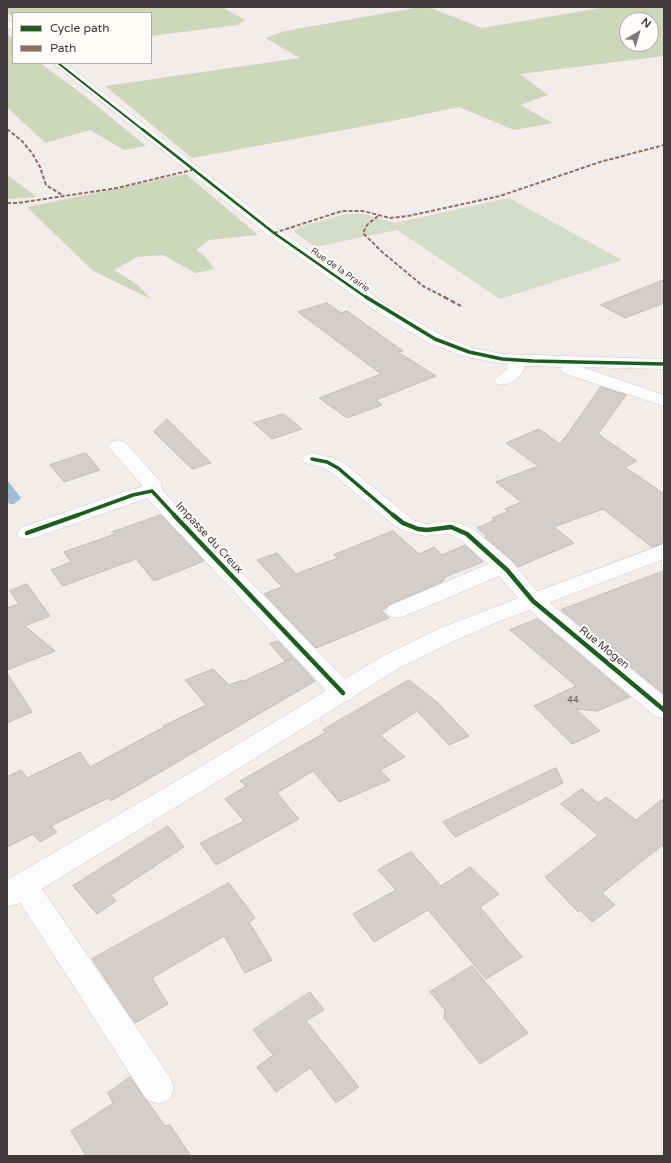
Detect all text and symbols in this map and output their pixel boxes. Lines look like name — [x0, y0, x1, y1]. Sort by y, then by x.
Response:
legend — [12, 12, 152, 64]
north arrow — [619, 12, 659, 52]
text: N — [639, 15, 654, 31]
text: Cycle path — [50, 21, 109, 35]
text: Path — [50, 41, 76, 55]
street label: Rue de la Prairie — [308, 246, 372, 294]
street label: Impasse du Creux — [173, 500, 245, 576]
street label: Rue Mogen — [576, 624, 632, 672]
house number: 44 — [567, 696, 579, 706]

